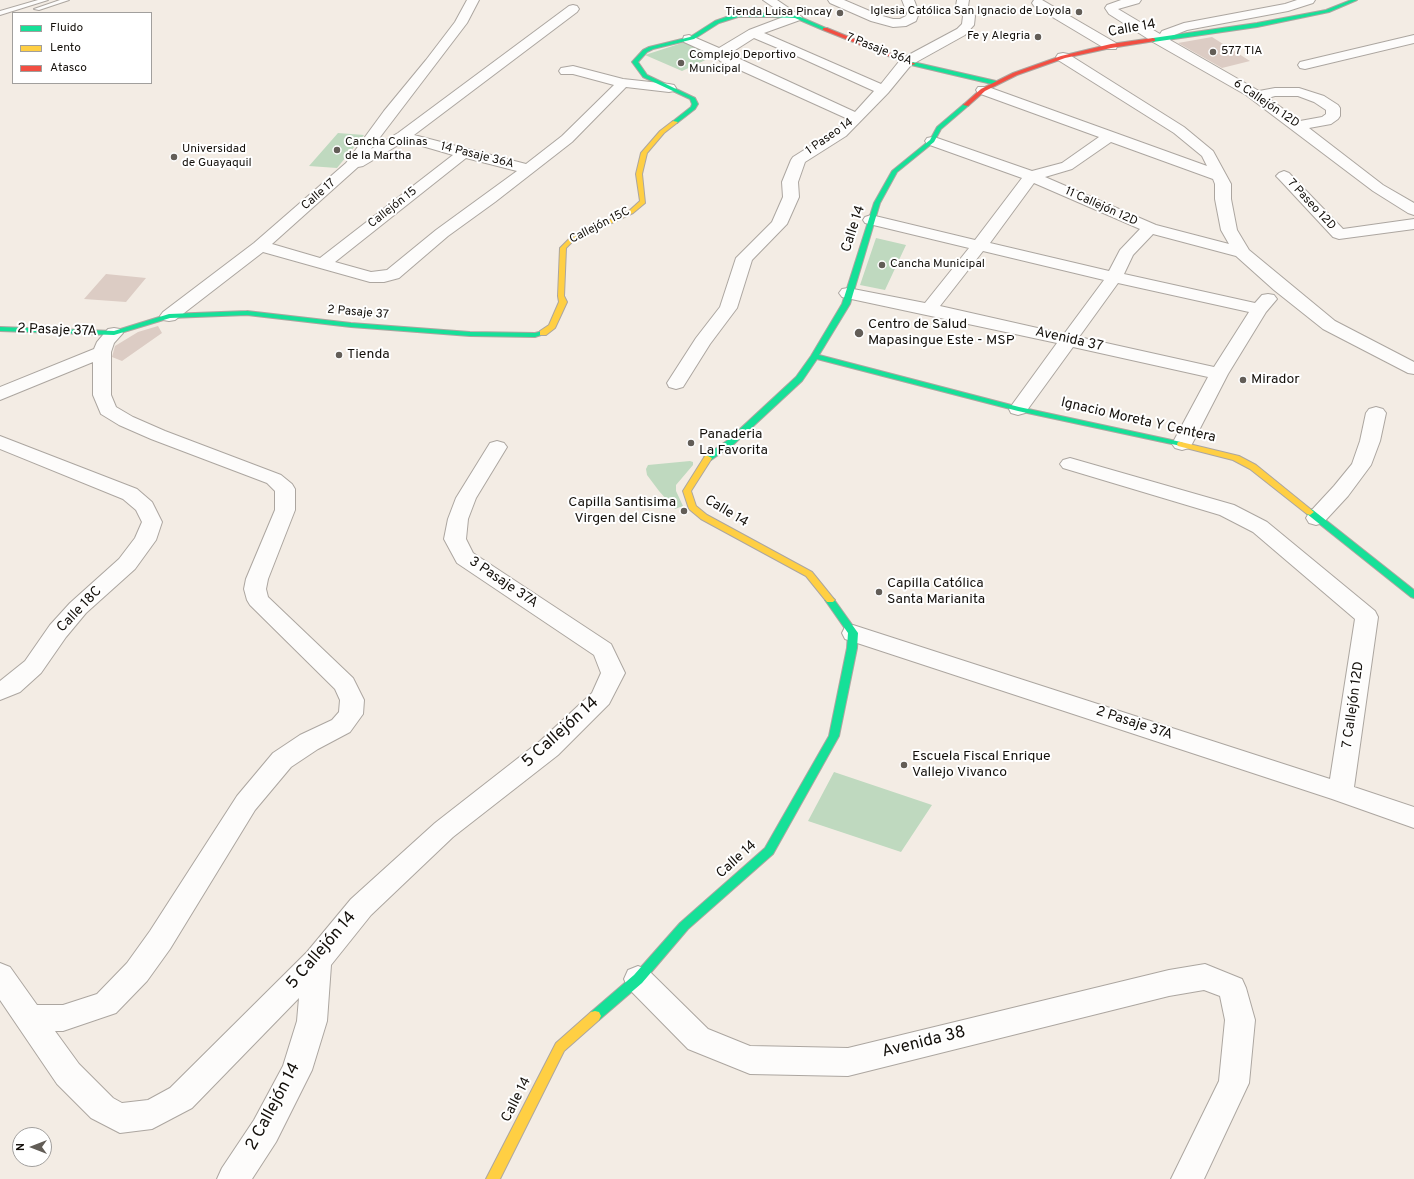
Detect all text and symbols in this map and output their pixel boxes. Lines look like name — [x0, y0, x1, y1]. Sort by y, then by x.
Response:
place label: Iglesia Católica San Ignacio de Loyola — [870, 5, 1071, 19]
place label: Tienda Luisa Pincay — [725, 6, 832, 20]
marker: Iglesia Católica San Ignacio de Loyola — [1074, 7, 1084, 17]
marker: Tienda Luisa Pincay — [835, 8, 845, 18]
legend — [12, 12, 152, 84]
street label: Calle 14 — [1107, 17, 1157, 41]
text: Fluido — [50, 20, 83, 36]
place label: Fe y Alegria — [967, 30, 1030, 44]
street label: 7 Pasaje 36A — [844, 31, 914, 69]
marker: Fe y Alegria — [1033, 32, 1043, 42]
text: Lento — [50, 40, 81, 56]
place label: 577 TIA — [1221, 45, 1262, 59]
marker: 577 TIA — [1208, 47, 1218, 57]
place label: Complejo Deportivo Municipal — [689, 49, 796, 77]
marker: Complejo Deportivo Municipal — [676, 58, 686, 68]
text: Atasco — [50, 60, 87, 76]
street label: 6 Callejón 12D — [1230, 77, 1302, 131]
street label: 1 Paseo 14 — [804, 116, 856, 158]
place label: Cancha Colinas de la Martha — [345, 136, 428, 164]
street label: 14 Pasaje 36A — [439, 140, 515, 172]
place label: Universidad de Guayaquil — [182, 143, 252, 171]
marker: Cancha Colinas de la Martha — [332, 145, 342, 155]
marker: Universidad de Guayaquil — [169, 152, 179, 162]
street label: Calle 17 — [299, 176, 339, 214]
street label: 7 Paseo 12D — [1284, 177, 1338, 233]
street label: Callejón 15 — [366, 184, 420, 232]
street label: 11 Callejón 12D — [1062, 185, 1140, 229]
street label: Calle 14 — [839, 203, 869, 255]
street label: Callejón 15C — [567, 205, 633, 247]
place label: Cancha Municipal — [890, 258, 985, 272]
marker: Cancha Municipal — [877, 260, 887, 270]
street label: 2 Pasaje 37 — [327, 303, 389, 323]
place label: Centro de Salud Mapasingue Este - MSP — [868, 317, 1014, 350]
street label: 2 Pasaje 37A — [17, 321, 97, 341]
street label: Avenida 37 — [1033, 324, 1105, 356]
marker: Centro de Salud Mapasingue Este - MSP — [853, 327, 865, 339]
place label: Tienda — [347, 347, 390, 363]
marker: Tienda — [334, 350, 344, 360]
place label: Mirador — [1251, 372, 1300, 388]
marker: Mirador — [1238, 375, 1248, 385]
street label: Ignacio Moreta Y Centera — [1059, 395, 1217, 447]
place label: Panaderia La Favorita — [699, 427, 768, 460]
marker: Panaderia La Favorita — [686, 438, 696, 448]
street label: Calle 14 — [701, 492, 751, 532]
place label: Capilla Santisima Virgen del Cisne — [568, 495, 676, 528]
marker: Capilla Santisima Virgen del Cisne — [679, 506, 689, 516]
street label: 3 Pasaje 37A — [465, 554, 541, 612]
place label: Capilla Católica Santa Marianita — [887, 576, 985, 608]
street label: Calle 18C — [54, 584, 106, 636]
marker: Capilla Católica Santa Marianita — [874, 587, 884, 597]
street label: 7 Callejón 12D — [1340, 660, 1368, 750]
street label: 5 Callejón 14 — [518, 693, 604, 773]
street label: 2 Pasaje 37A — [1093, 704, 1175, 744]
place label: Escuela Fiscal Enrique Vallejo Vivanco — [912, 749, 1051, 782]
marker: Escuela Fiscal Enrique Vallejo Vivanco — [899, 760, 909, 770]
street label: Calle 14 — [713, 838, 761, 882]
street label: 5 Callejón 14 — [283, 908, 361, 994]
street label: Avenida 38 — [880, 1023, 968, 1063]
street label: 2 Callejón 14 — [242, 1060, 306, 1154]
street label: Calle 14 — [499, 1075, 535, 1125]
north arrow — [12, 1127, 52, 1167]
text: N — [14, 1143, 28, 1151]

